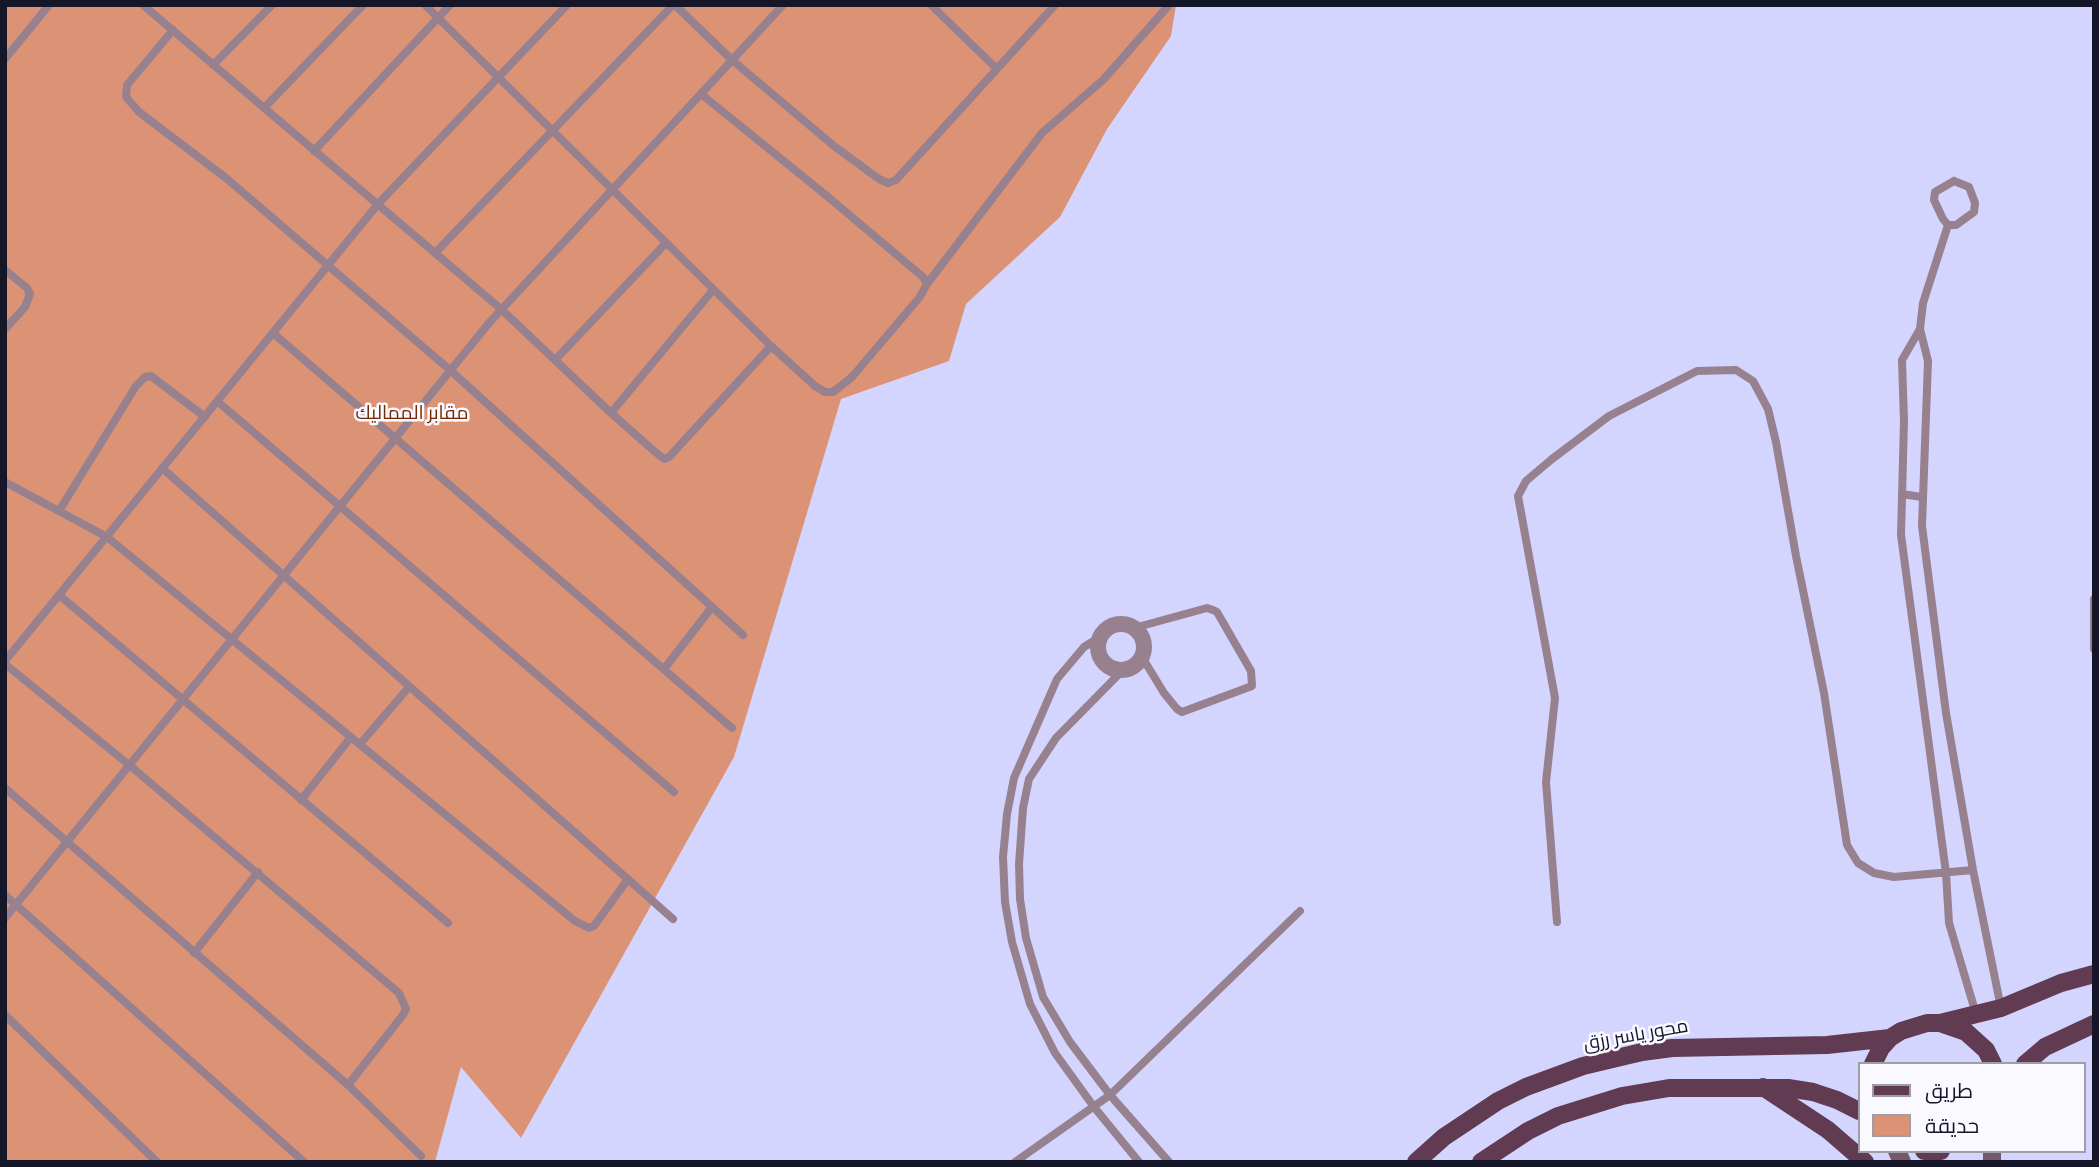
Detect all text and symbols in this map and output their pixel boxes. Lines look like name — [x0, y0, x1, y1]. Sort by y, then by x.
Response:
park label: مقابر المماليك — [356, 403, 468, 425]
street label: محور ياسر رزق — [1582, 1016, 1690, 1056]
legend — [1857, 1062, 2085, 1153]
text: طريق — [1925, 1074, 1973, 1106]
text: حديقة — [1925, 1109, 1979, 1141]

